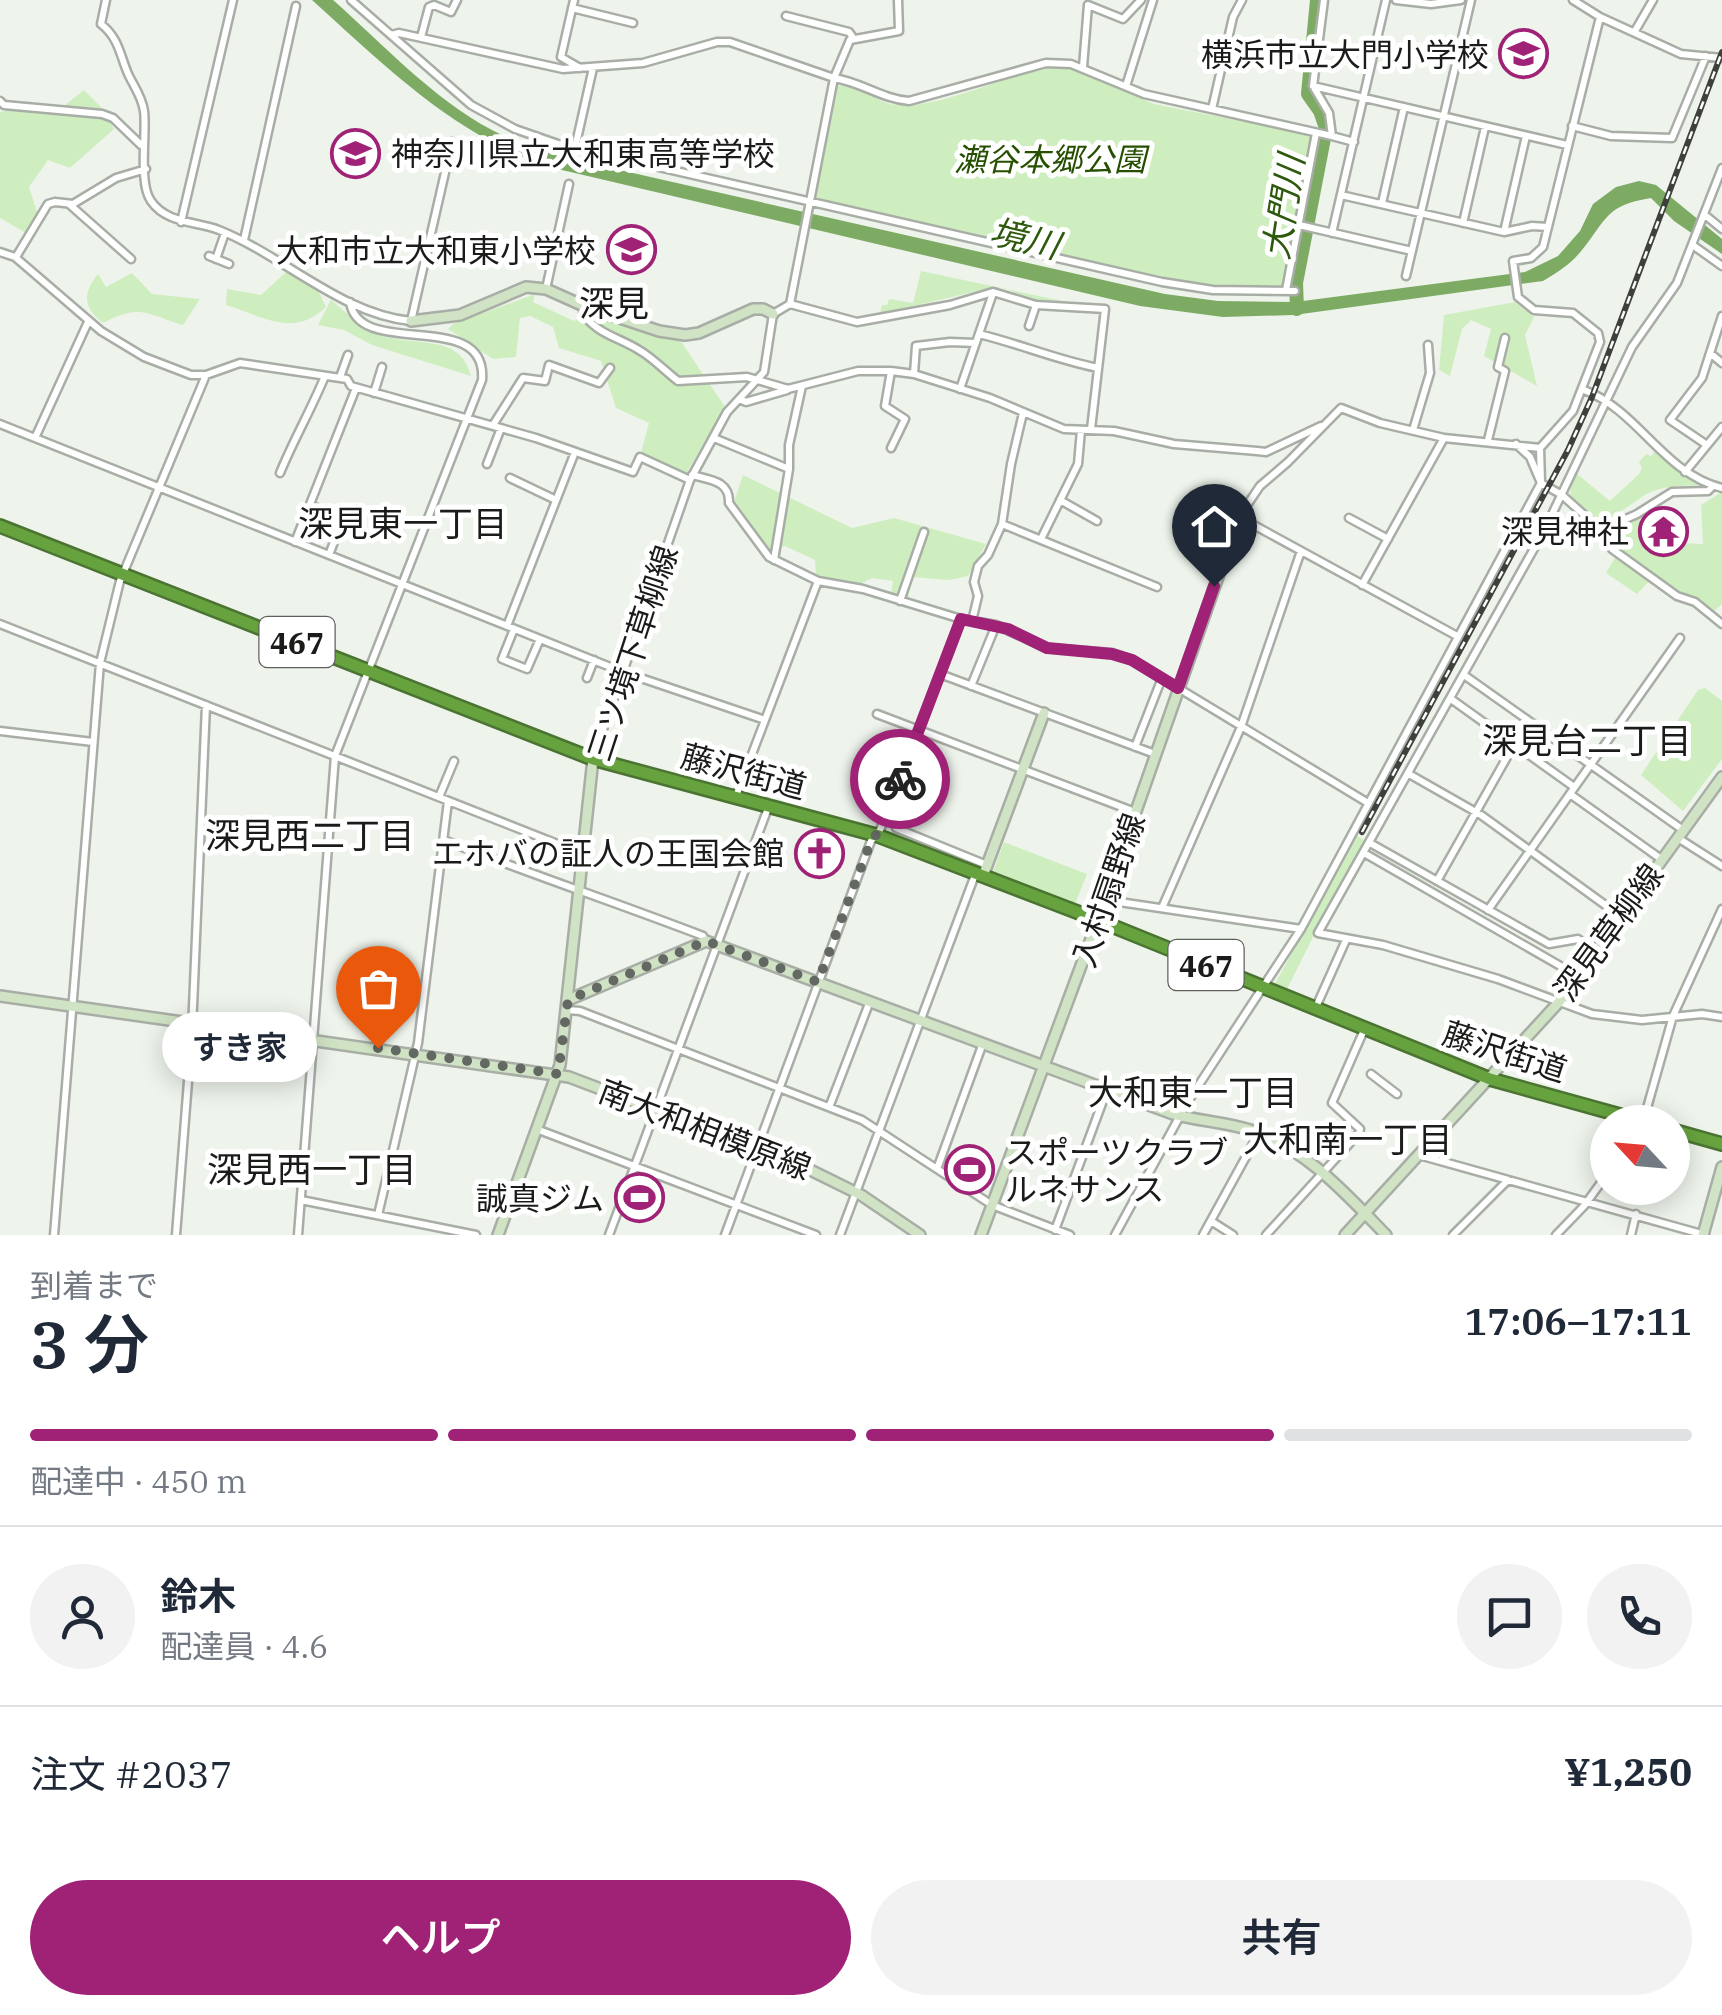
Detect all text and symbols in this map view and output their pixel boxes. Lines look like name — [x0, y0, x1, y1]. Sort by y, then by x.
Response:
school or university icon: 横浜市立大門小学校 — [1498, 28, 1550, 80]
place label: 横浜市立大門小学校 — [1201, 33, 1489, 75]
school or university icon: 神奈川県立大和東高等学校 — [330, 127, 382, 179]
place label: 神奈川県立大和東高等学校 — [391, 132, 775, 174]
park label: 瀬谷本郷公園 — [954, 138, 1150, 180]
water label: 大門川 — [1252, 148, 1315, 262]
water label: 境川 — [986, 208, 1068, 269]
school or university icon: 大和市立大和東小学校 — [605, 224, 657, 276]
place label: 大和市立大和東小学校 — [276, 229, 596, 271]
district label: 深見 — [579, 280, 649, 326]
pin — [1172, 484, 1257, 587]
icon: home — [1187, 499, 1242, 554]
district label: 深見東一丁目 — [298, 500, 508, 546]
temple icon: 深見神社 — [1638, 505, 1690, 557]
place label: 深見神社 — [1501, 510, 1629, 552]
street label: 三ツ境下草柳線 — [577, 540, 687, 766]
road number: 467 — [260, 617, 334, 667]
district label: 深見台二丁目 — [1482, 717, 1692, 763]
courier — [850, 729, 950, 829]
street label: 藤沢街道 — [677, 734, 811, 808]
icon: bike — [873, 752, 928, 807]
street label: 入村扇野線 — [1062, 808, 1154, 972]
district label: 深見西二丁目 — [205, 812, 415, 858]
church icon: エホバの証人の王国会館 — [793, 827, 845, 879]
place label: エホバの証人の王国会館 — [432, 832, 784, 874]
street label: 深見草柳線 — [1544, 855, 1672, 1009]
road number: 467 — [1168, 940, 1244, 990]
pin — [336, 946, 421, 1049]
icon: bag — [351, 961, 406, 1016]
street label: 藤沢街道 — [1438, 1011, 1572, 1091]
callout: すき家 — [163, 1013, 318, 1083]
text: すき家 — [191, 1026, 288, 1068]
street label: 南大和相模原線 — [593, 1069, 817, 1189]
district label: 大和東一丁目 — [1088, 1069, 1298, 1115]
north arrow — [1590, 1105, 1690, 1205]
map controls — [1590, 1105, 1690, 1205]
district label: 大和南一丁目 — [1243, 1116, 1453, 1162]
place label: スポーツクラブ ルネサンス — [1005, 1131, 1228, 1210]
sports icon: スポーツクラブ ルネサンス — [944, 1144, 996, 1196]
district label: 深見西一丁目 — [207, 1146, 417, 1192]
sports icon: 誠真ジム — [613, 1172, 665, 1224]
place label: 誠真ジム — [476, 1177, 604, 1219]
text: 到着まで — [30, 1264, 158, 1306]
text: 17:06–17:11 — [1465, 1296, 1692, 1345]
text: 3 分 — [30, 1301, 149, 1386]
text: 配達中 · 450 m — [30, 1460, 247, 1502]
button: person — [30, 1564, 135, 1669]
button: chat — [1457, 1564, 1562, 1669]
button: phone — [1587, 1564, 1692, 1669]
text: 鈴木 — [160, 1571, 236, 1620]
text: 配達員 · 4.6 — [160, 1625, 328, 1667]
text: ¥1,250 — [1564, 1747, 1692, 1796]
text: 注文 #2037 — [30, 1749, 232, 1798]
button: ヘルプ — [30, 1880, 851, 1995]
button: 共有 — [871, 1880, 1692, 1995]

